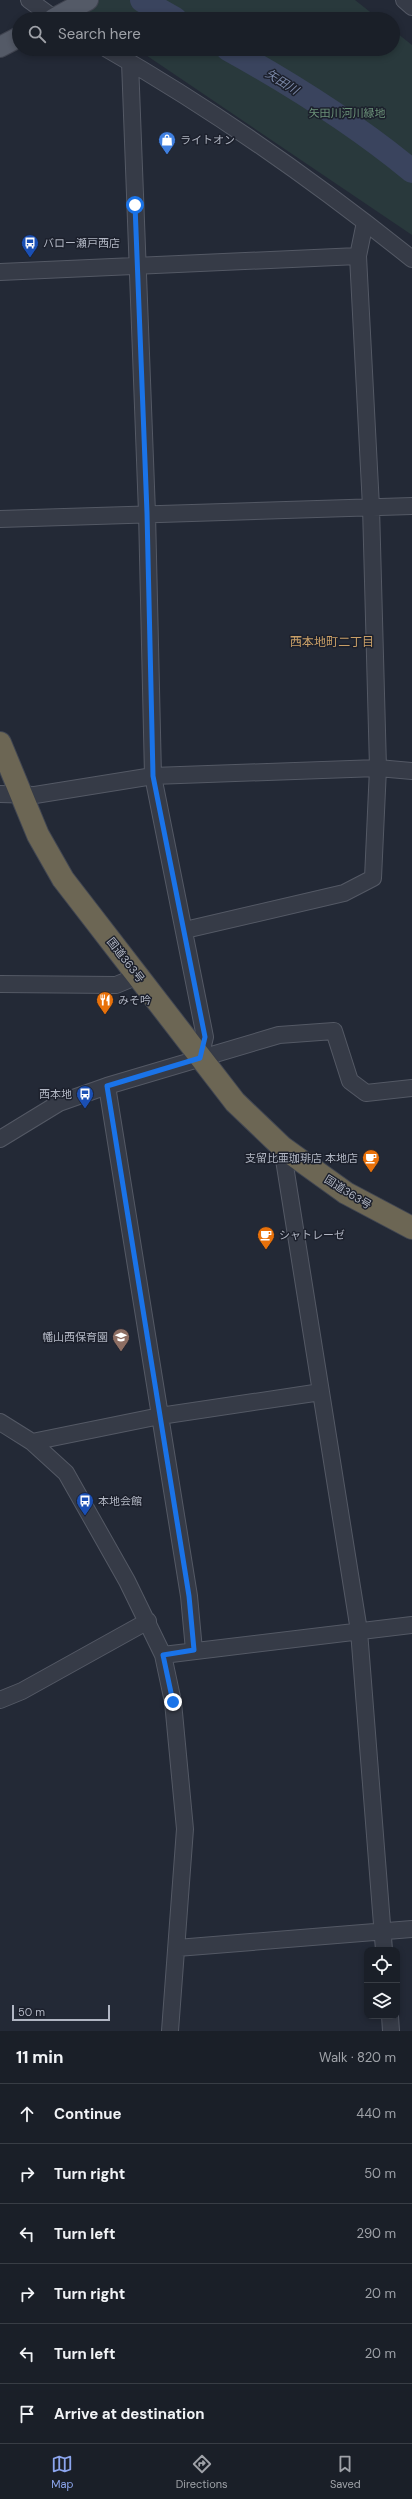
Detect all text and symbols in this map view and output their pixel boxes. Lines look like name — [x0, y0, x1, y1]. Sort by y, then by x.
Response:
search box — [12, 12, 400, 56]
icon: search — [26, 23, 48, 45]
text: Search here — [58, 24, 141, 44]
water label: 矢田川 — [262, 66, 303, 99]
park label: 矢田川河川緑地 — [309, 106, 386, 120]
shop icon: ライトオン — [157, 130, 177, 155]
place label: ライトオン — [180, 133, 235, 147]
route start — [126, 196, 144, 214]
bus stop icon: バロー瀬戸西店 — [20, 233, 40, 258]
place label: バロー瀬戸西店 — [43, 236, 120, 250]
district label: 西本地町二丁目 — [290, 634, 374, 650]
street label: 国道363号 — [104, 935, 148, 985]
restaurant icon: みそ吟 — [95, 990, 115, 1015]
place label: みそ吟 — [118, 993, 151, 1007]
bus stop icon: 西本地 — [75, 1084, 95, 1109]
place label: 西本地 — [39, 1087, 72, 1101]
cafe icon: 支留比亜珈琲店 本地店 — [361, 1148, 381, 1173]
place label: 支留比亜珈琲店 本地店 — [245, 1151, 358, 1165]
street label: 国道363号 — [322, 1172, 374, 1212]
cafe icon: シャトレーゼ — [256, 1225, 276, 1250]
place label: シャトレーゼ — [279, 1228, 345, 1242]
school or university icon: 幡山西保育園 — [111, 1327, 131, 1352]
place label: 幡山西保育園 — [42, 1330, 108, 1344]
bus stop icon: 本地会館 — [75, 1491, 95, 1516]
place label: 本地会館 — [98, 1494, 142, 1508]
route end — [164, 1693, 182, 1711]
map controls — [364, 1947, 400, 2019]
button: locate — [364, 1947, 400, 1983]
button: layers — [364, 1983, 400, 2019]
scale bar — [12, 2003, 110, 2022]
text: 50 m — [18, 2005, 45, 2019]
text: 11 min — [16, 2046, 64, 2068]
text: Walk · 820 m — [319, 2049, 396, 2066]
icon: ahead — [16, 2103, 38, 2125]
text: Continue — [54, 2104, 122, 2124]
text: 440 m — [356, 2105, 396, 2122]
icon: right — [16, 2163, 38, 2185]
text: Turn right — [54, 2164, 125, 2184]
text: 50 m — [364, 2165, 396, 2182]
icon: left — [16, 2223, 38, 2245]
text: Turn left — [54, 2224, 115, 2244]
text: 290 m — [357, 2225, 396, 2242]
icon: right — [16, 2283, 38, 2305]
text: Turn right — [54, 2284, 125, 2304]
text: 20 m — [365, 2285, 396, 2302]
icon: left — [16, 2343, 38, 2365]
text: Turn left — [54, 2344, 115, 2364]
text: 20 m — [365, 2345, 396, 2362]
icon: arrive — [16, 2403, 38, 2425]
text: Arrive at destination — [54, 2404, 205, 2424]
tab: Map — [51, 2453, 73, 2491]
tab: Directions — [176, 2453, 228, 2491]
tab: Saved — [330, 2453, 361, 2491]

